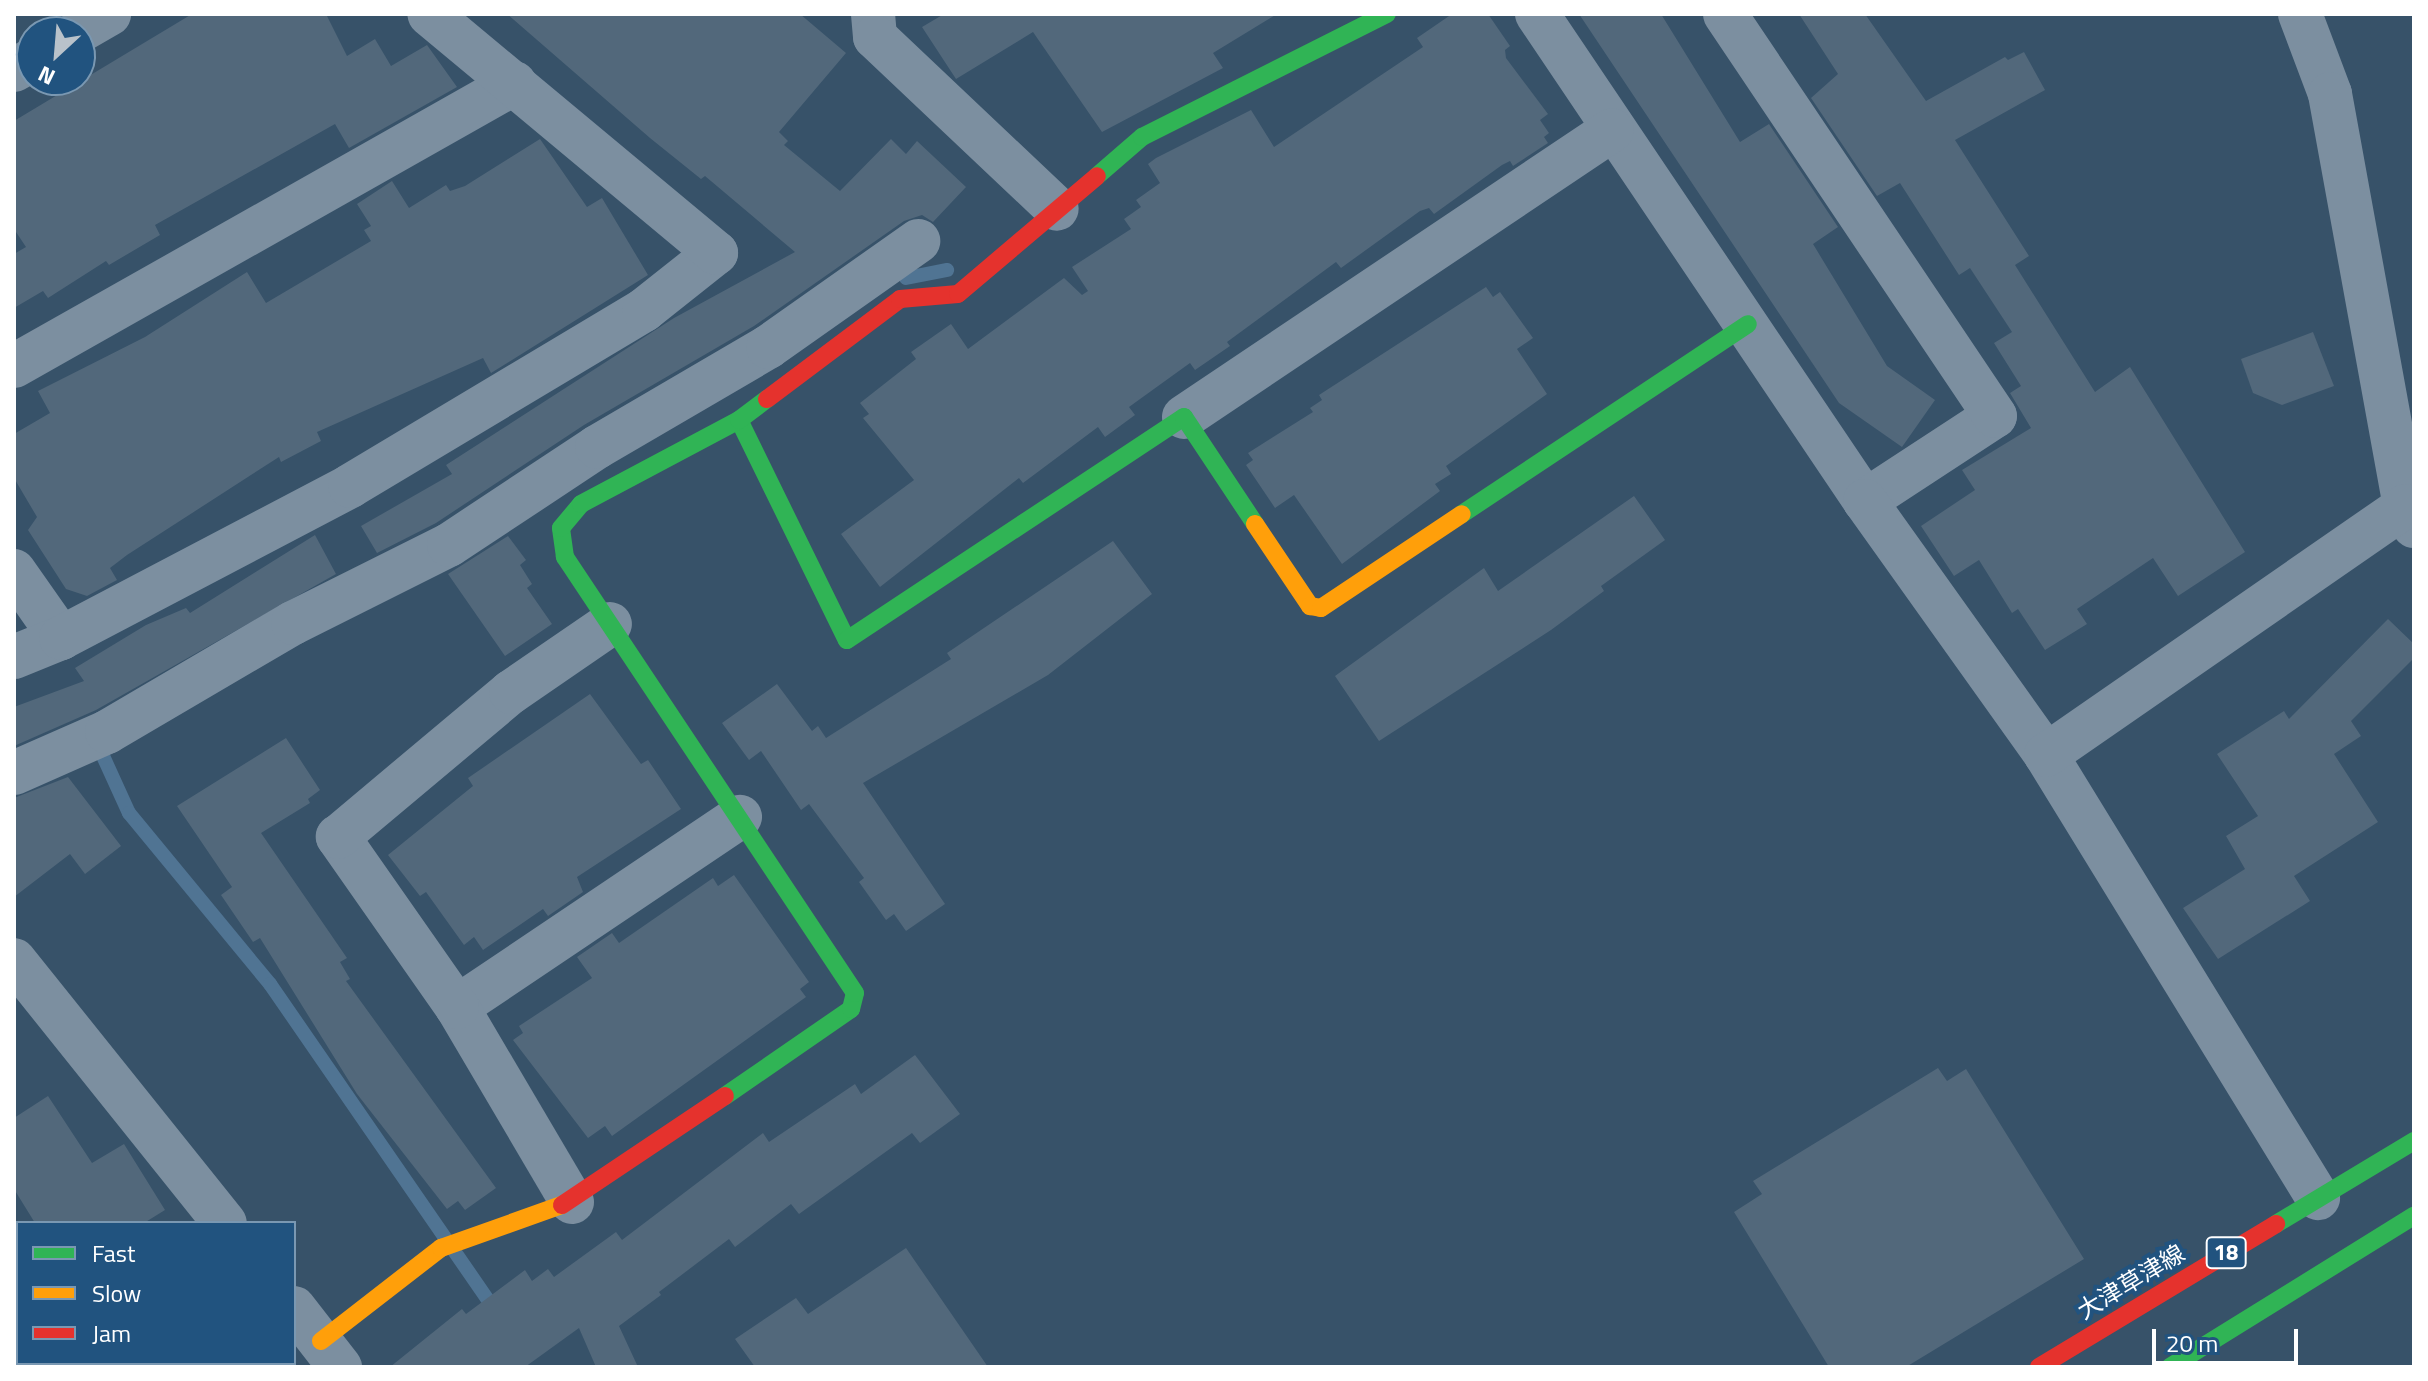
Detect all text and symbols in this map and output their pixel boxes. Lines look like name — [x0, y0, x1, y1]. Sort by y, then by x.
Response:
north arrow — [16, 16, 96, 96]
text: N — [32, 57, 61, 94]
legend — [16, 1221, 296, 1365]
text: Fast — [92, 1235, 135, 1271]
road number: 18 — [2204, 1235, 2248, 1271]
street label: 大津草津線 — [2072, 1239, 2190, 1325]
text: Slow — [92, 1275, 141, 1311]
scale bar — [2156, 1313, 2302, 1363]
text: Jam — [92, 1315, 131, 1351]
text: 20 m — [2166, 1325, 2218, 1361]

